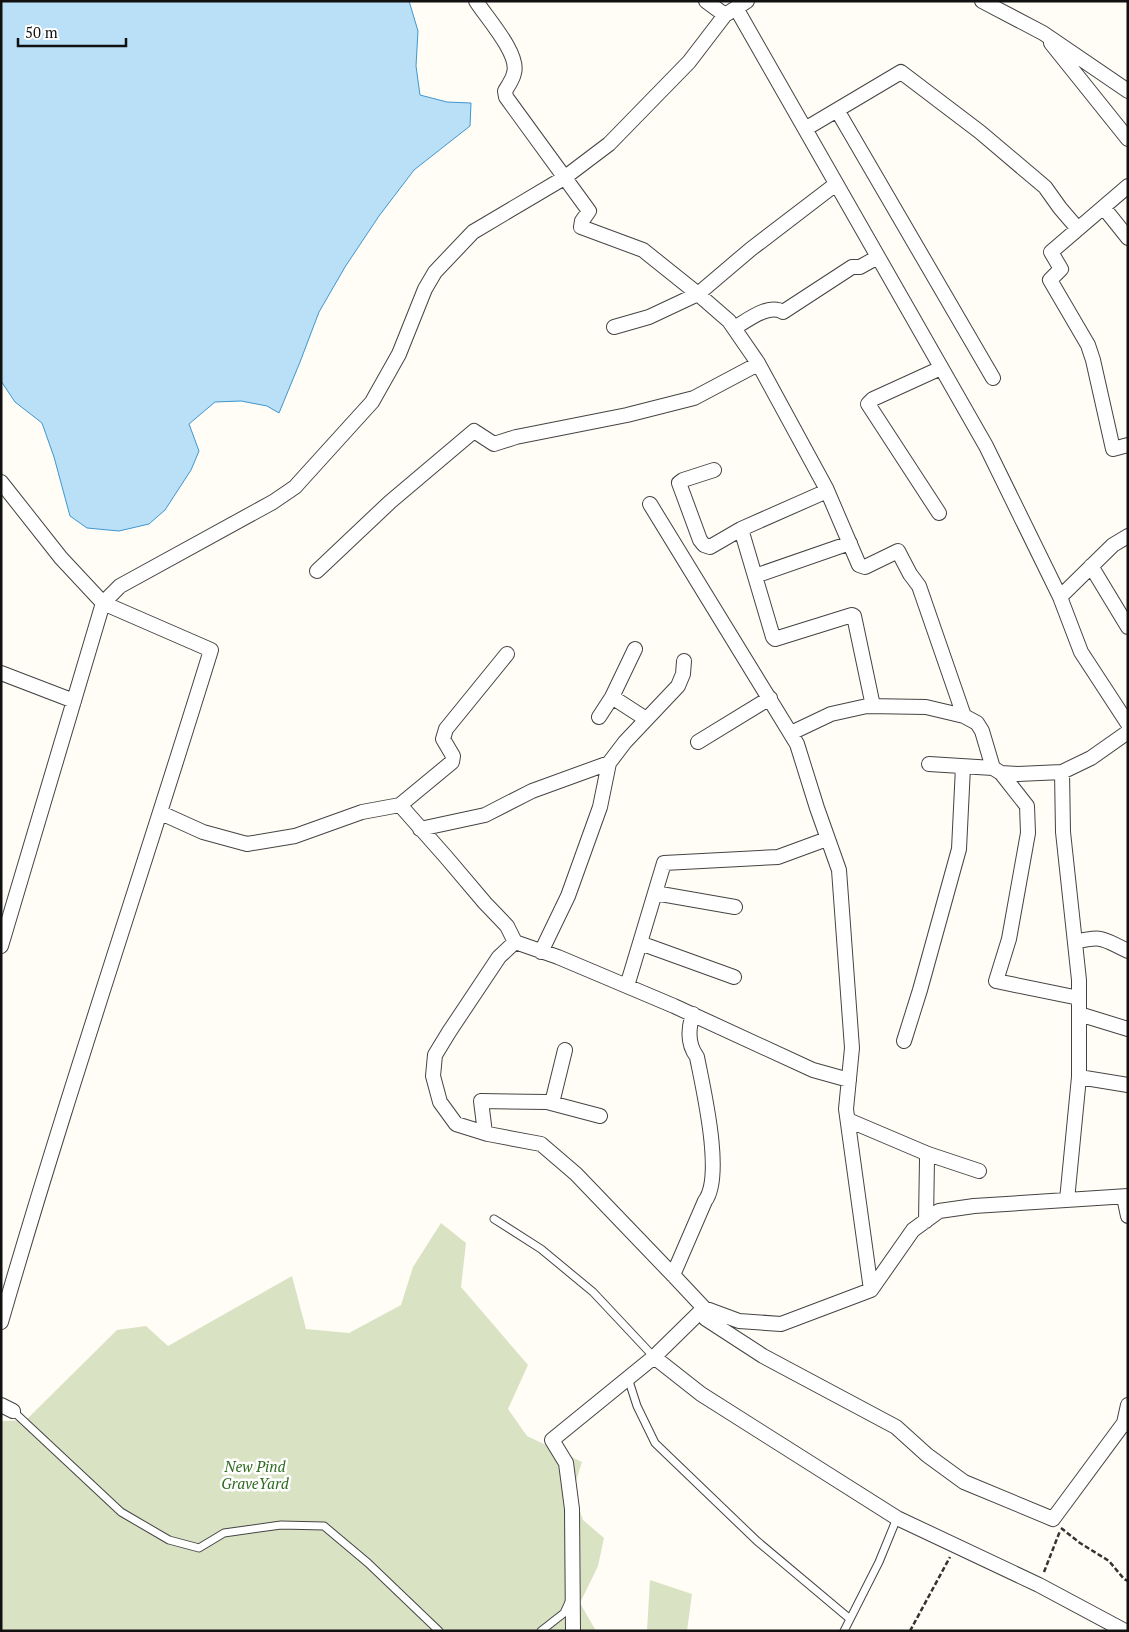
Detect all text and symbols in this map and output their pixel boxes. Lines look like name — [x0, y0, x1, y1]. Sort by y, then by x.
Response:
scale bar — [18, 15, 125, 47]
text: 50 m — [25, 22, 58, 42]
park label: New Pind GraveYard — [221, 1456, 290, 1493]

